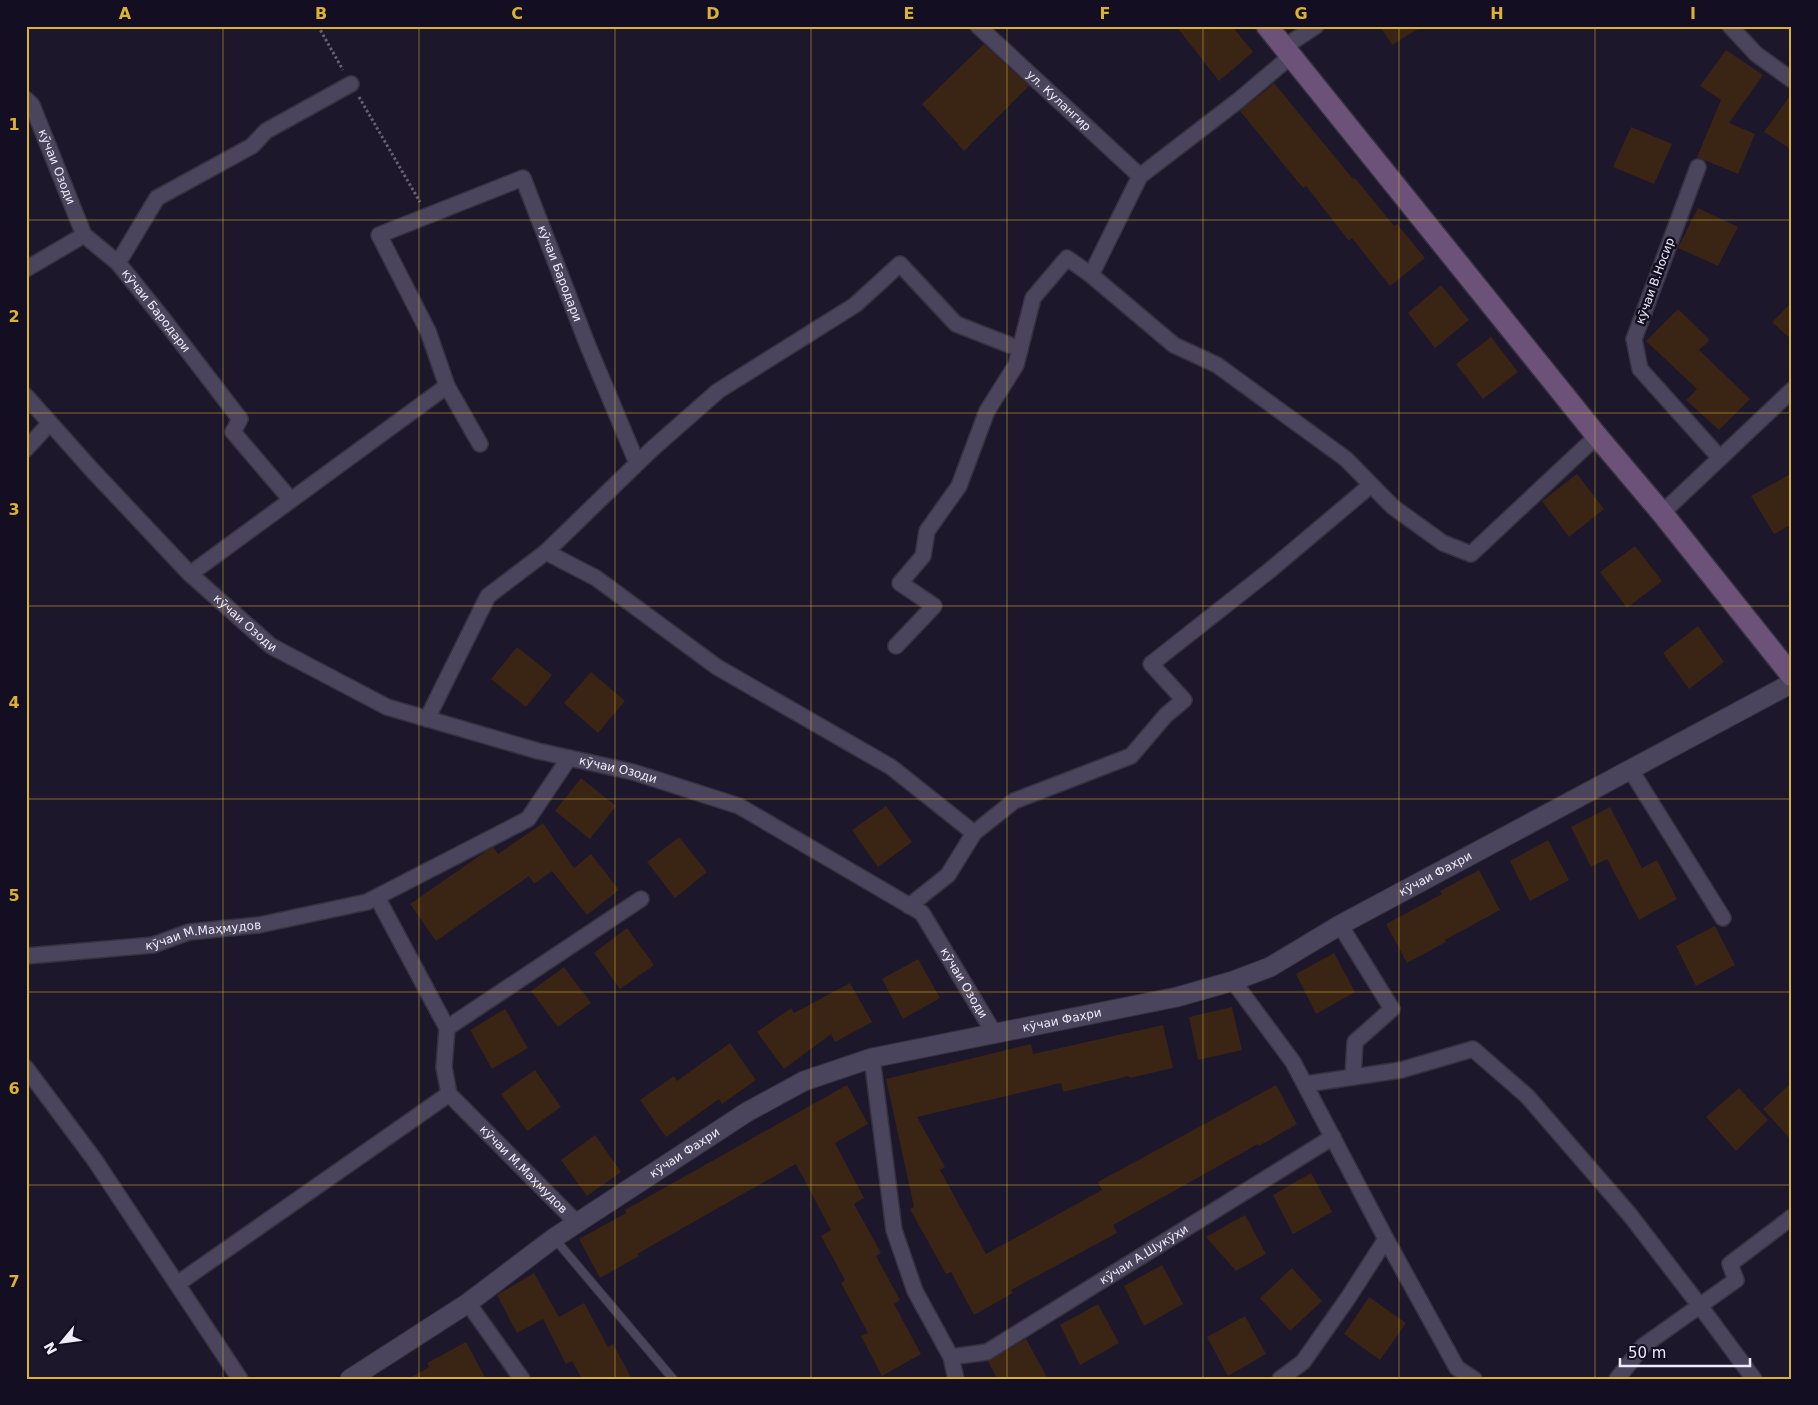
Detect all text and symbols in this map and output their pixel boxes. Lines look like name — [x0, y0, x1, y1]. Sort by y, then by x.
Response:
text: A — [119, 4, 132, 23]
text: B — [315, 4, 327, 23]
text: C — [511, 4, 523, 23]
text: D — [706, 4, 720, 23]
text: E — [904, 4, 914, 23]
text: F — [1100, 4, 1110, 23]
text: G — [1294, 4, 1308, 23]
text: H — [1490, 4, 1504, 23]
text: I — [1690, 4, 1696, 23]
street label: ул. Кулангир — [1024, 67, 1094, 134]
text: 1 — [8, 115, 20, 134]
street label: кӯчаи Озоди — [35, 127, 78, 206]
street label: кӯчаи Бародари — [535, 223, 585, 324]
street label: кӯчаи В.Носир — [1633, 236, 1677, 326]
street label: кӯчаи Бародари — [119, 266, 193, 355]
text: 2 — [8, 307, 20, 326]
text: 3 — [8, 500, 20, 519]
street label: кӯчаи Озоди — [211, 591, 279, 655]
text: 4 — [8, 693, 20, 712]
street label: кӯчаи Озоди — [578, 753, 659, 786]
street label: кӯчаи Фахри — [1397, 849, 1474, 899]
text: 5 — [8, 886, 20, 905]
street label: кӯчаи М.Маҳмудов — [145, 918, 262, 953]
street label: кӯчаи Озоди — [937, 945, 991, 1021]
street label: кӯчаи Фахри — [1021, 1005, 1103, 1035]
text: 6 — [8, 1079, 20, 1098]
street label: кӯчаи М.Маҳмудов — [477, 1122, 570, 1216]
street label: кӯчаи Фахри — [647, 1125, 722, 1181]
street label: кӯчаи А.Шукӯҳи — [1097, 1222, 1191, 1287]
text: 7 — [8, 1272, 20, 1291]
north arrow — [38, 1318, 88, 1368]
scale bar — [1620, 1335, 1750, 1367]
text: N — [41, 1339, 60, 1357]
text: 50 m — [1628, 1344, 1666, 1362]

